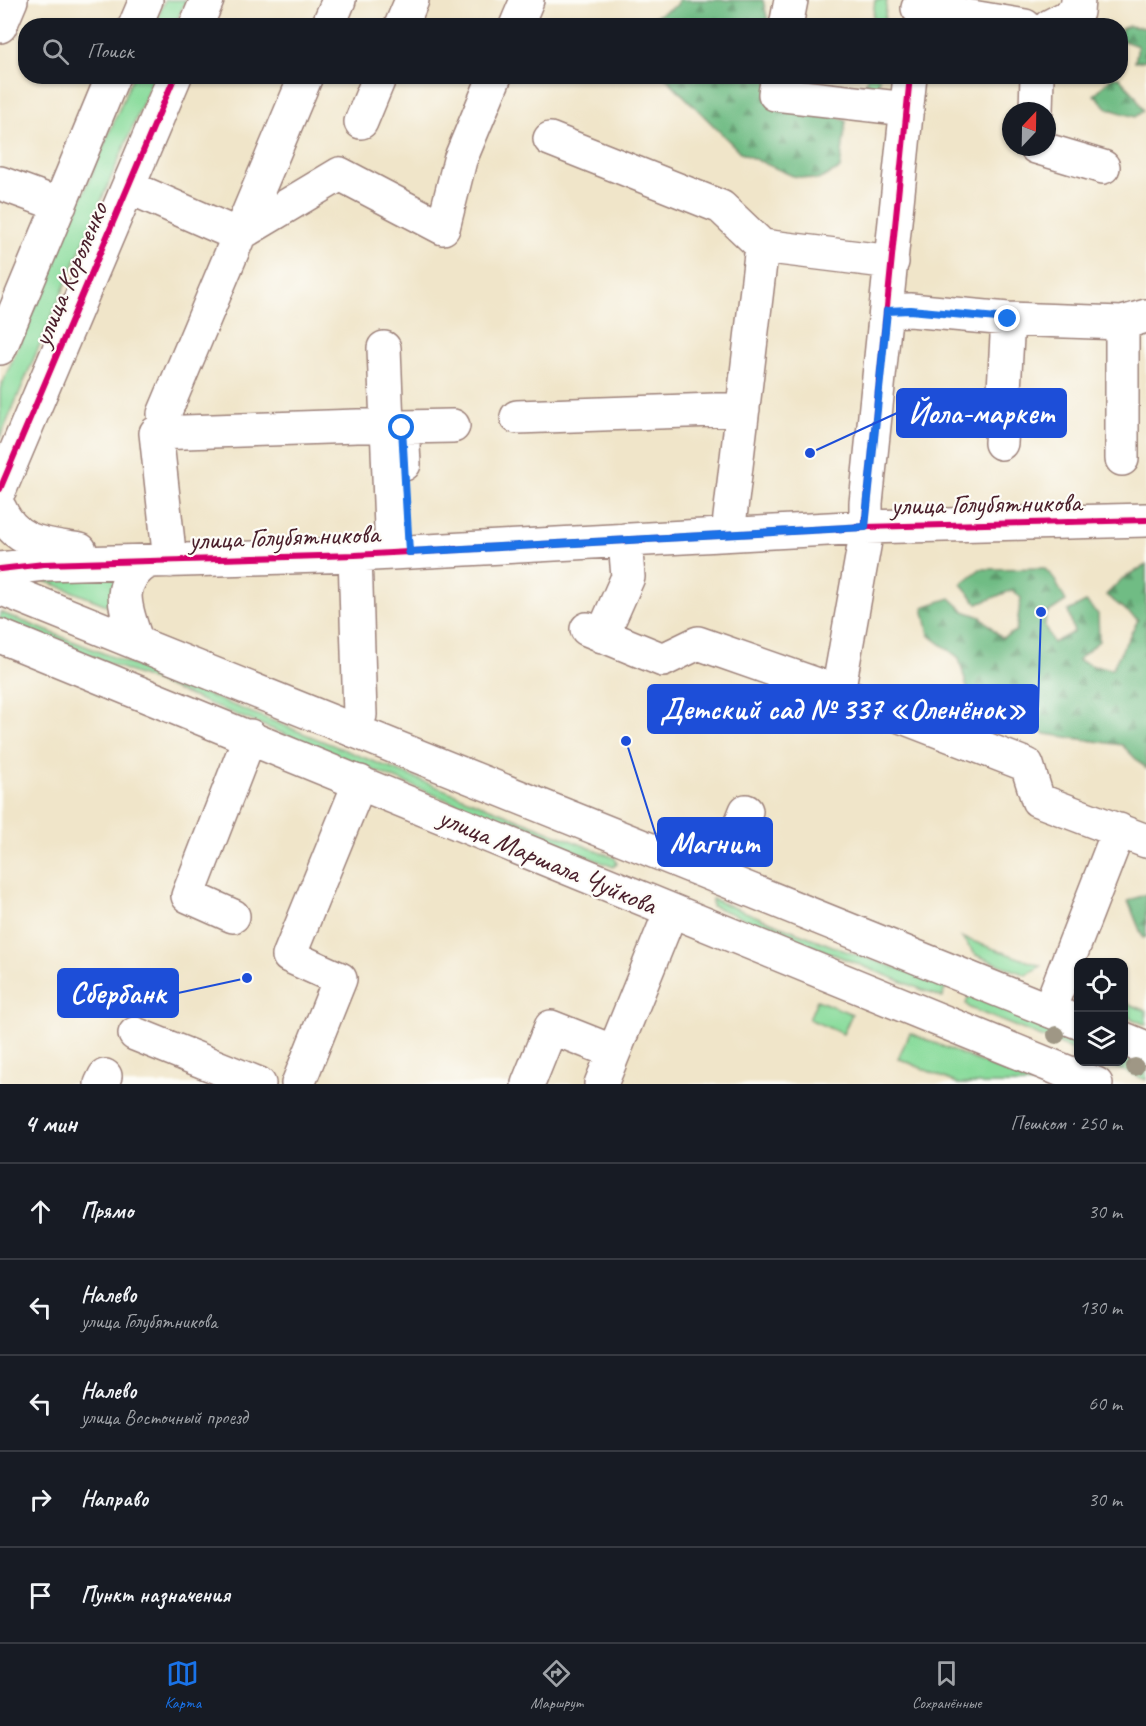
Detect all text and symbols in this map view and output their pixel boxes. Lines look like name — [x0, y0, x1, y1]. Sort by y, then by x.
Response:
search box — [18, 18, 1128, 84]
icon: search — [39, 35, 72, 68]
text: Поиск — [87, 37, 133, 65]
north arrow — [1002, 102, 1056, 156]
street label: улица Короленко — [23, 195, 116, 353]
route end — [994, 305, 1020, 331]
callout: Йола-маркет — [897, 389, 1066, 437]
text: Йола-маркет — [908, 394, 1056, 432]
route start — [388, 414, 414, 440]
street label: улица Голубятникова — [888, 484, 1084, 523]
street label: улица Голубятникова — [186, 516, 382, 557]
callout: Детский сад № 337 «Оленёнок» — [648, 685, 1038, 733]
text: Детский сад № 337 «Оленёнок» — [660, 690, 1027, 728]
street label: улица Маршала Чуйкова — [432, 798, 663, 923]
callout: Магнит — [658, 818, 772, 866]
text: Магнит — [670, 824, 761, 862]
map controls — [1074, 958, 1128, 1066]
button: locate — [1074, 958, 1128, 1012]
callout: Сбербанк — [58, 969, 178, 1017]
text: Сбербанк — [70, 974, 168, 1012]
button: layers — [1074, 1012, 1128, 1066]
text: 4 мин — [24, 1107, 77, 1140]
text: Пешком · 250 m — [1010, 1111, 1122, 1136]
icon: ahead — [24, 1195, 57, 1228]
text: Прямо — [81, 1197, 133, 1225]
text: 30 m — [1088, 1199, 1122, 1224]
text: Налево — [81, 1281, 137, 1309]
icon: left — [24, 1291, 57, 1324]
text: 130 m — [1079, 1295, 1122, 1320]
text: улица Голубятникова — [81, 1309, 217, 1334]
text: Налево — [81, 1377, 137, 1405]
icon: left — [24, 1387, 57, 1420]
text: 60 m — [1088, 1391, 1122, 1416]
text: улица Восточный проезд — [81, 1405, 248, 1430]
icon: right — [24, 1483, 57, 1516]
text: Направо — [81, 1485, 148, 1513]
text: 30 m — [1088, 1487, 1122, 1512]
icon: arrive — [24, 1579, 57, 1612]
text: Пункт назначения — [81, 1581, 230, 1609]
tab: Карта — [165, 1657, 201, 1713]
tab: Маршрут — [530, 1657, 583, 1713]
tab: Сохранённые — [912, 1657, 981, 1713]

